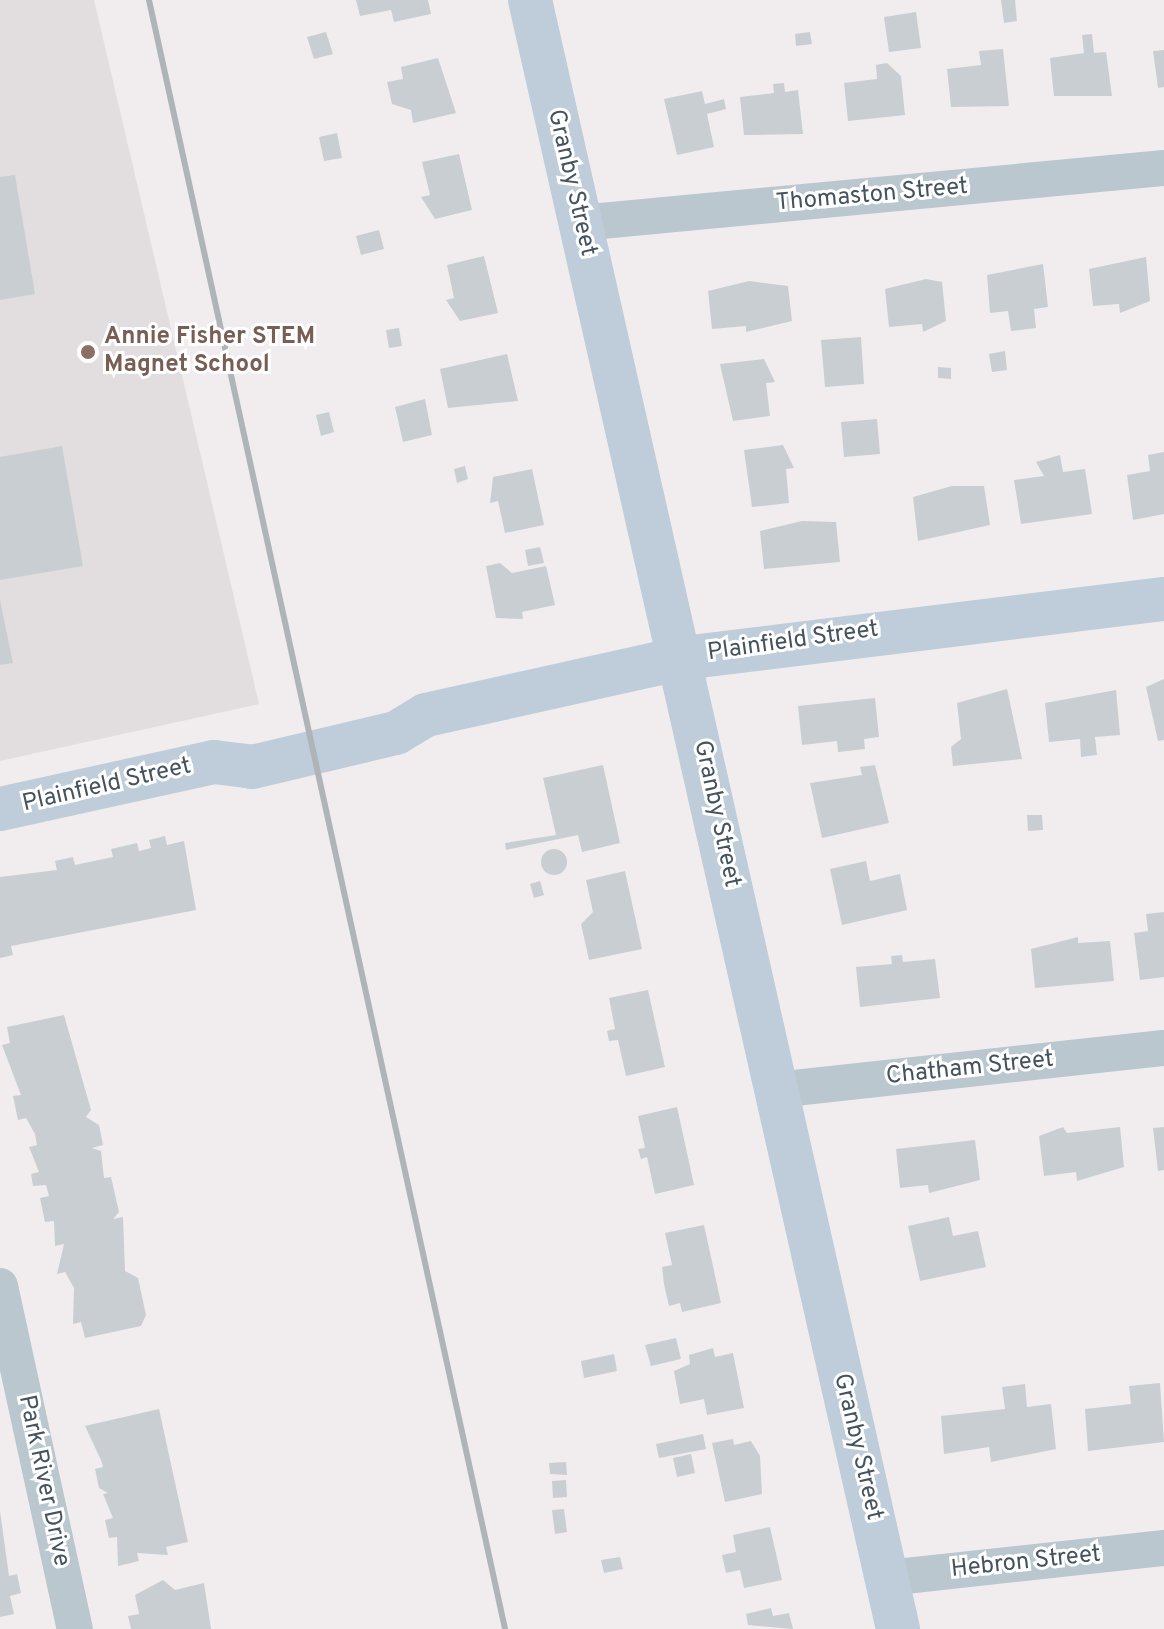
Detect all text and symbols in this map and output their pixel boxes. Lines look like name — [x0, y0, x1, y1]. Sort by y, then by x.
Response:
street label: Granby Street — [540, 107, 602, 259]
street label: Thomaston Street — [775, 173, 969, 219]
place label: Annie Fisher STEM Magnet School — [104, 324, 315, 380]
marker: Annie Fisher STEM Magnet School — [79, 343, 97, 361]
street label: Plainfield Street — [706, 616, 880, 668]
street label: Granby Street — [686, 738, 746, 890]
street label: Plainfield Street — [20, 753, 194, 819]
street label: Chatham Street — [885, 1046, 1055, 1092]
street label: Granby Street — [826, 1371, 888, 1523]
street label: Park River Drive — [11, 1393, 75, 1569]
street label: Hebron Street — [950, 1541, 1102, 1585]

